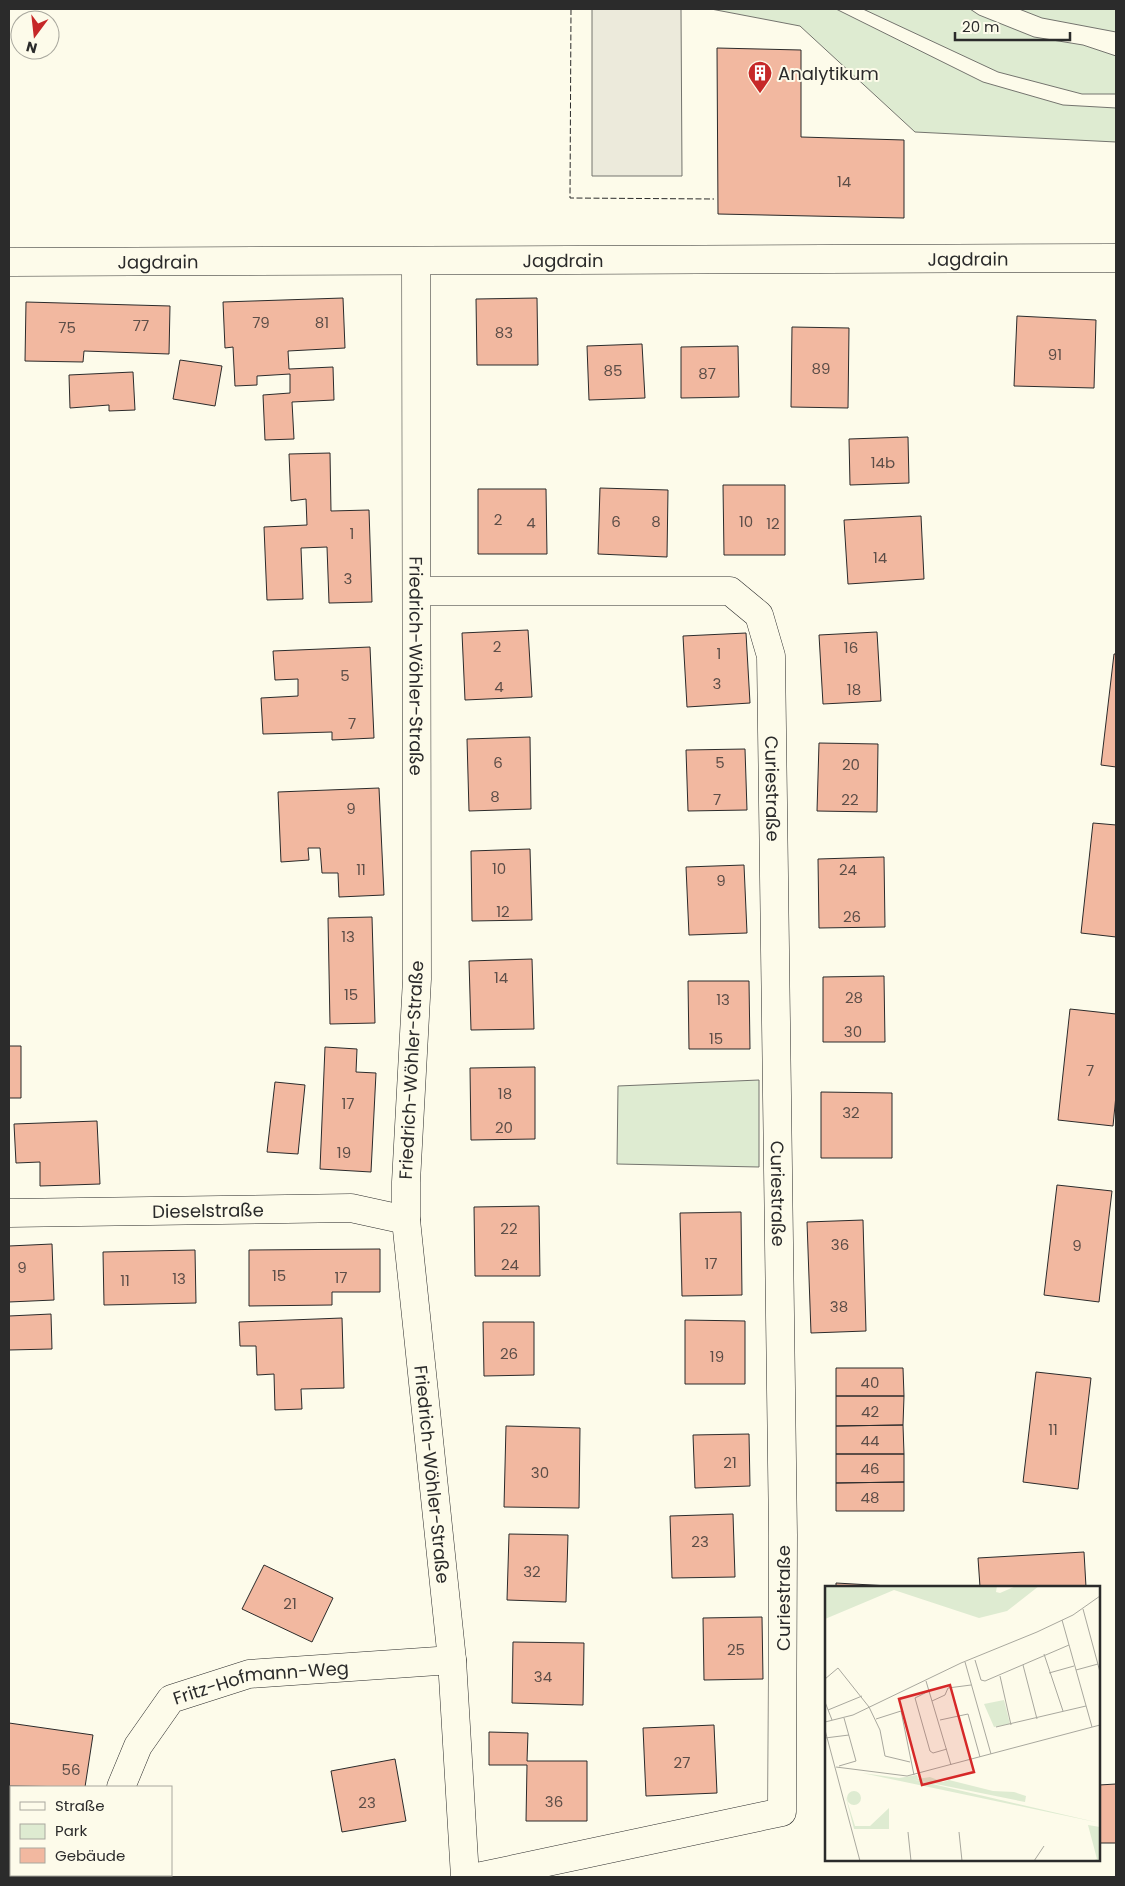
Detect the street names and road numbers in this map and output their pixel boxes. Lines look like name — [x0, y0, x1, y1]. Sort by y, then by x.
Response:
street label: Jagdrain — [927, 246, 1008, 271]
street label: Jagdrain — [522, 247, 604, 273]
street label: Jagdrain — [117, 249, 199, 274]
street label: Friedrich-Wöhler-Straße — [404, 556, 429, 776]
street label: Curiestraße — [760, 735, 786, 842]
street label: Friedrich-Wöhler-Straße — [393, 960, 429, 1180]
street label: Curiestraße — [765, 1140, 792, 1247]
street label: Dieselstraße — [152, 1197, 264, 1223]
street label: Friedrich-Wöhler-Straße — [409, 1364, 456, 1585]
street label: Curiestraße — [771, 1545, 796, 1651]
street label: Fritz-Hofmann-Weg — [170, 1655, 350, 1710]

